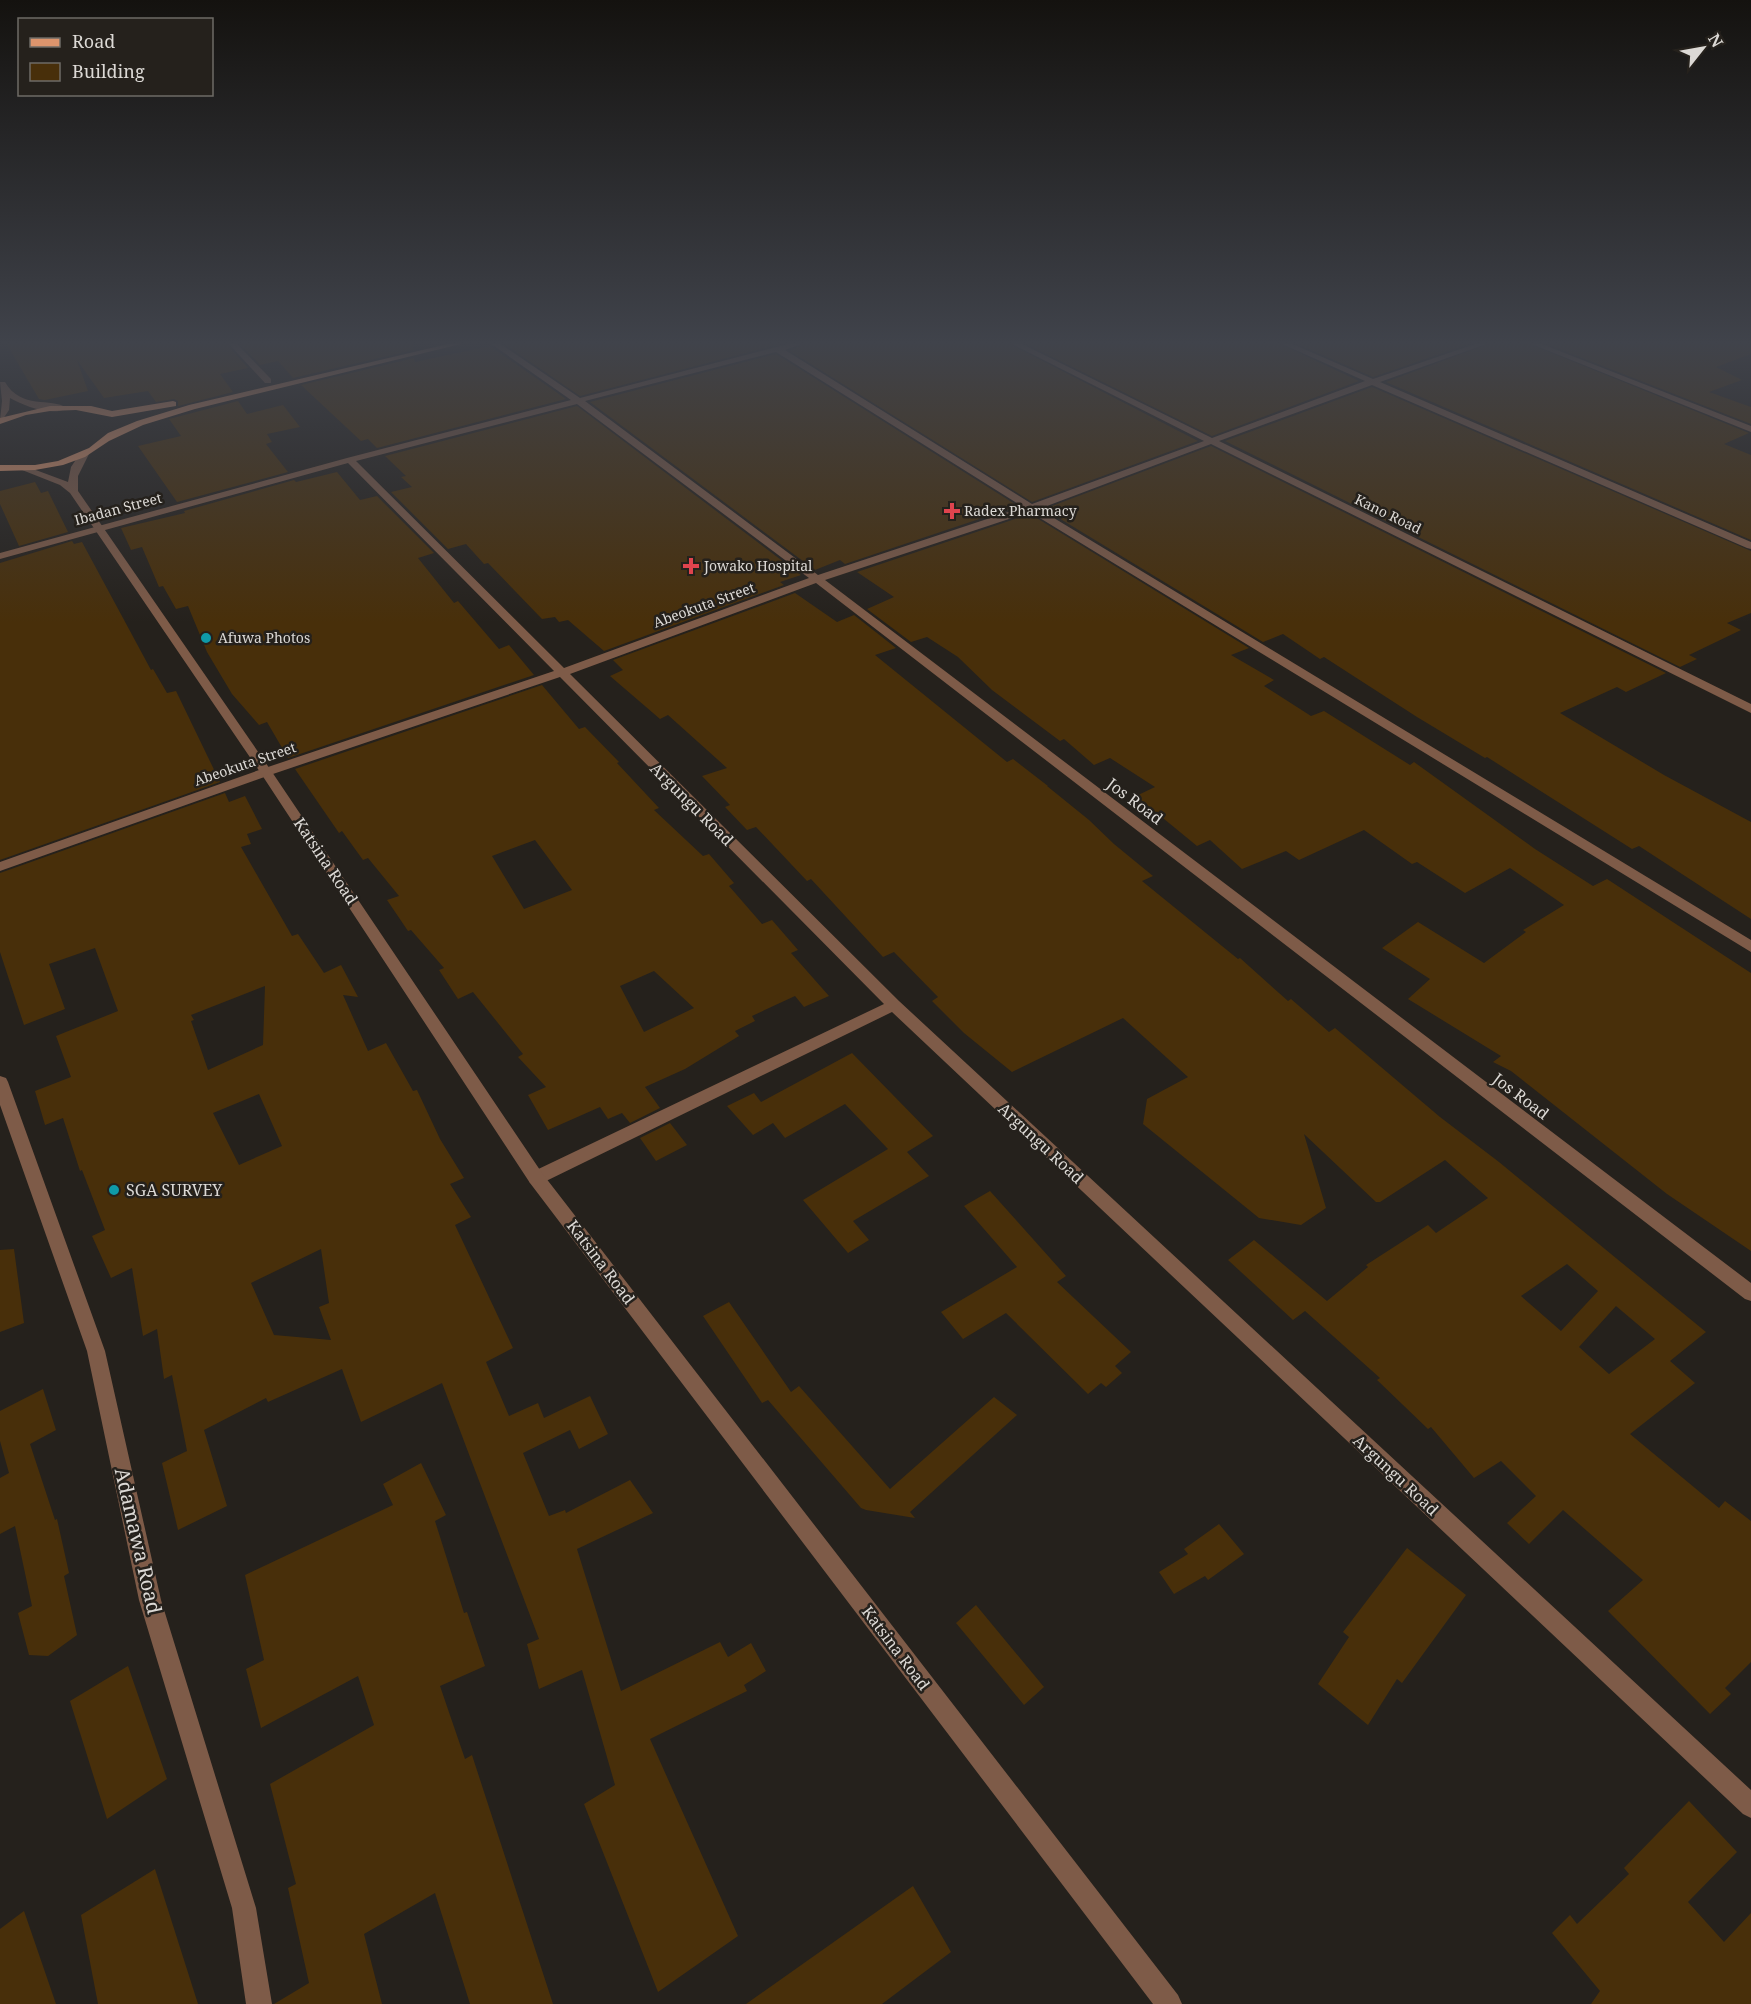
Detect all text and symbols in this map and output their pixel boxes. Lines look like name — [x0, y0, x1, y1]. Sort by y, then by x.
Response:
legend — [18, 18, 213, 96]
north arrow — [1673, 18, 1733, 78]
text: Road — [72, 29, 115, 53]
text: N — [1703, 29, 1729, 52]
text: Building — [72, 59, 145, 83]
street label: Ibadan Street — [72, 488, 164, 529]
street label: Kano Road — [1352, 489, 1425, 538]
place label: Radex Pharmacy — [964, 501, 1077, 520]
marker: Radex Pharmacy — [945, 504, 959, 518]
place label: Jowako Hospital — [703, 556, 813, 575]
marker: Jowako Hospital — [682, 557, 700, 575]
street label: Abeokuta Street — [650, 577, 757, 632]
place label: Afuwa Photos — [218, 628, 310, 647]
marker: Afuwa Photos — [199, 631, 213, 645]
street label: Abeokuta Street — [191, 737, 298, 790]
street label: Argungu Road — [646, 758, 739, 851]
street label: Jos Road — [1102, 772, 1168, 829]
street label: Katsina Road — [289, 813, 363, 909]
street label: Jos Road — [1488, 1067, 1554, 1124]
street label: Argungu Road — [993, 1098, 1089, 1188]
place label: SGA SURVEY — [126, 1179, 223, 1201]
marker: SGA SURVEY — [107, 1183, 121, 1197]
street label: Katsina Road — [562, 1215, 640, 1309]
street label: Argungu Road — [1348, 1430, 1444, 1520]
street label: Adamawa Road — [109, 1465, 168, 1617]
street label: Katsina Road — [857, 1601, 935, 1695]

